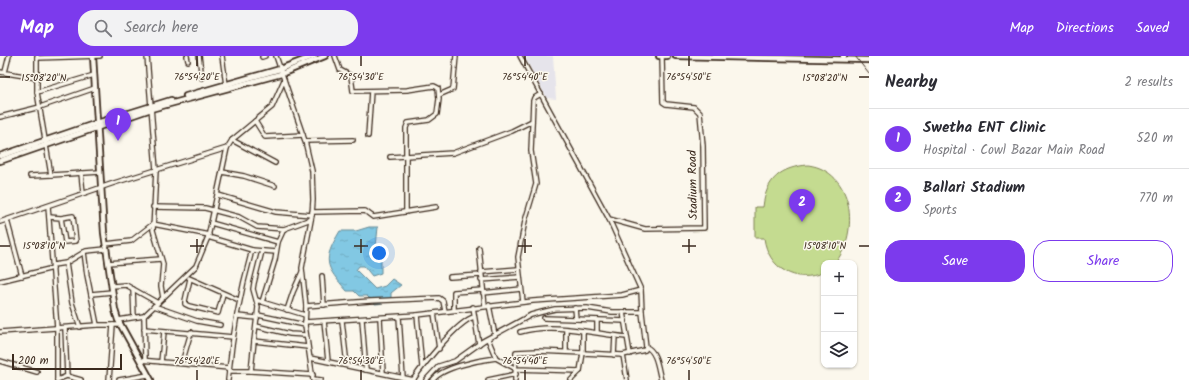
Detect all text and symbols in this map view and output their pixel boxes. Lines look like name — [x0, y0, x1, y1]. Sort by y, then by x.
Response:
search box — [78, 10, 358, 46]
text: Map — [20, 13, 54, 43]
text: Search here — [124, 16, 198, 40]
icon: search — [92, 17, 114, 39]
text: Map — [1009, 17, 1034, 39]
text: Directions — [1056, 17, 1114, 39]
text: Saved — [1136, 17, 1169, 39]
text: 76°54'20"E — [174, 69, 221, 85]
text: 76°54'30"E — [338, 69, 385, 85]
text: 76°54'40"E — [502, 69, 549, 85]
text: 76°54'50"E — [666, 69, 713, 85]
text: Nearby — [885, 69, 937, 96]
text: 15°08'20"N — [21, 70, 67, 86]
text: 15°08'20"N — [802, 70, 848, 86]
text: 2 results — [1125, 72, 1173, 93]
pin: 1 — [105, 108, 131, 141]
text: Swetha ENT Clinic — [923, 116, 1046, 140]
text: 1 — [896, 128, 900, 149]
text: 520 m — [1136, 128, 1173, 149]
text: Hospital · Cowl Bazar Main Road — [923, 140, 1104, 161]
street label: Stadium Road — [683, 149, 703, 220]
text: Ballari Stadium — [923, 176, 1025, 200]
text: 2 — [894, 188, 902, 209]
text: 770 m — [1139, 188, 1173, 209]
pin: 2 — [789, 189, 815, 222]
text: Sports — [923, 200, 957, 221]
text: 15°08'10"N — [23, 238, 66, 254]
text: 15°08'10"N — [804, 238, 847, 254]
button: Save — [885, 240, 1025, 282]
button: Share — [1033, 240, 1173, 282]
your location — [369, 243, 389, 263]
map controls — [821, 260, 857, 368]
button: + — [821, 260, 857, 296]
button: − — [821, 296, 857, 332]
button: layers — [821, 332, 857, 368]
scale bar — [12, 352, 122, 371]
text: 200 m — [18, 352, 49, 370]
text: 76°54'20"E — [174, 353, 221, 369]
text: 76°54'30"E — [338, 353, 385, 369]
text: 76°54'40"E — [502, 353, 549, 369]
text: 76°54'50"E — [666, 353, 713, 369]

